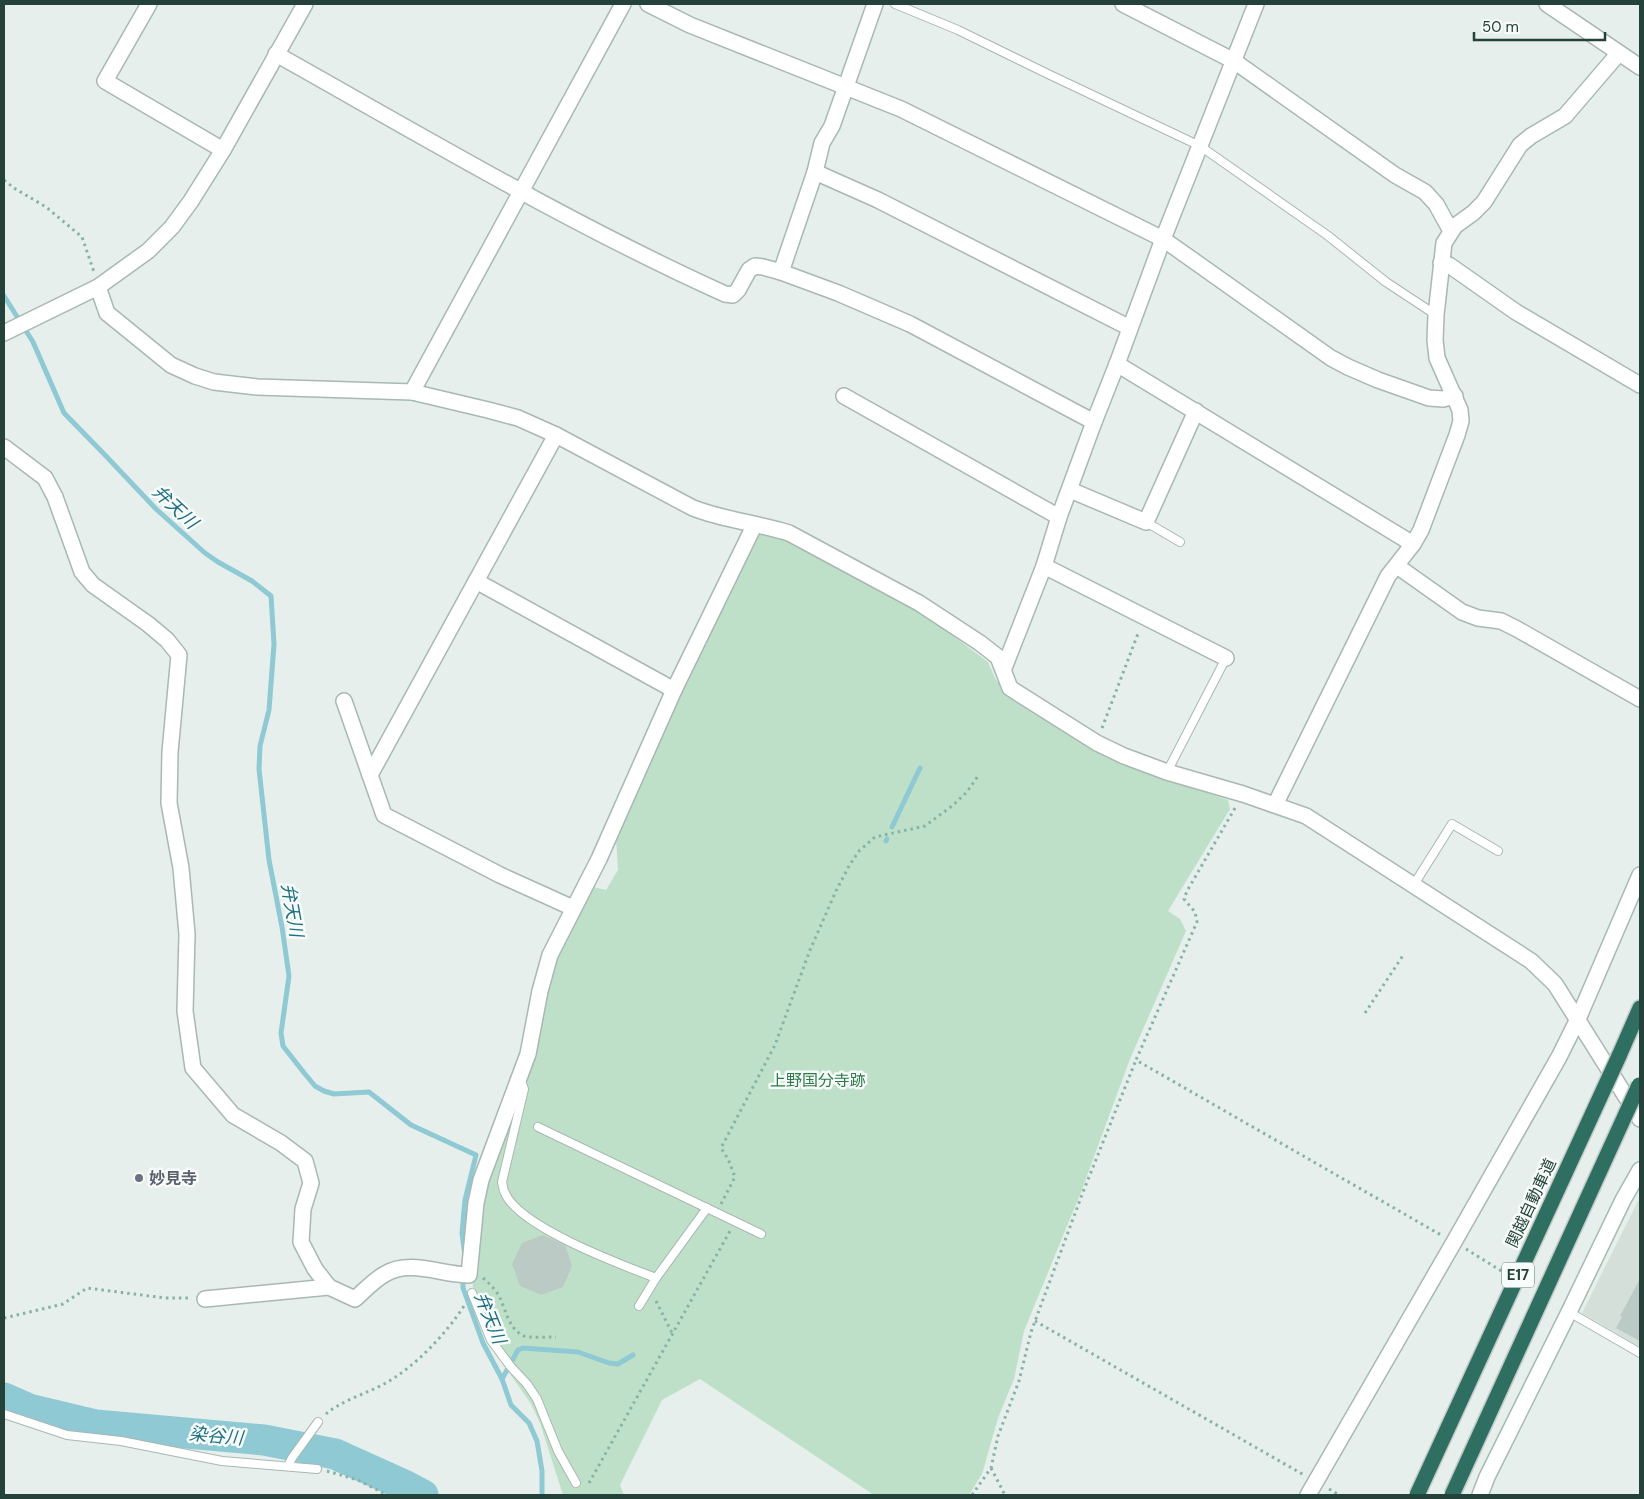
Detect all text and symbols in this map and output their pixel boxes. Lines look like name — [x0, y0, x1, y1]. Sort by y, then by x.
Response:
scale bar — [1474, 10, 1605, 42]
text: 50 m — [1482, 17, 1519, 37]
water label: 弁天川 — [147, 480, 204, 536]
water label: 弁天川 — [275, 881, 309, 941]
park label: 上野国分寺跡 — [770, 1070, 866, 1091]
street label: 関越自動車道 — [1501, 1155, 1561, 1251]
place label: 妙見寺 — [149, 1168, 197, 1189]
marker: 妙見寺 — [133, 1172, 145, 1184]
road number: E17 — [1502, 1262, 1534, 1288]
water label: 弁天川 — [469, 1288, 512, 1349]
water label: 染谷川 — [188, 1422, 246, 1450]

